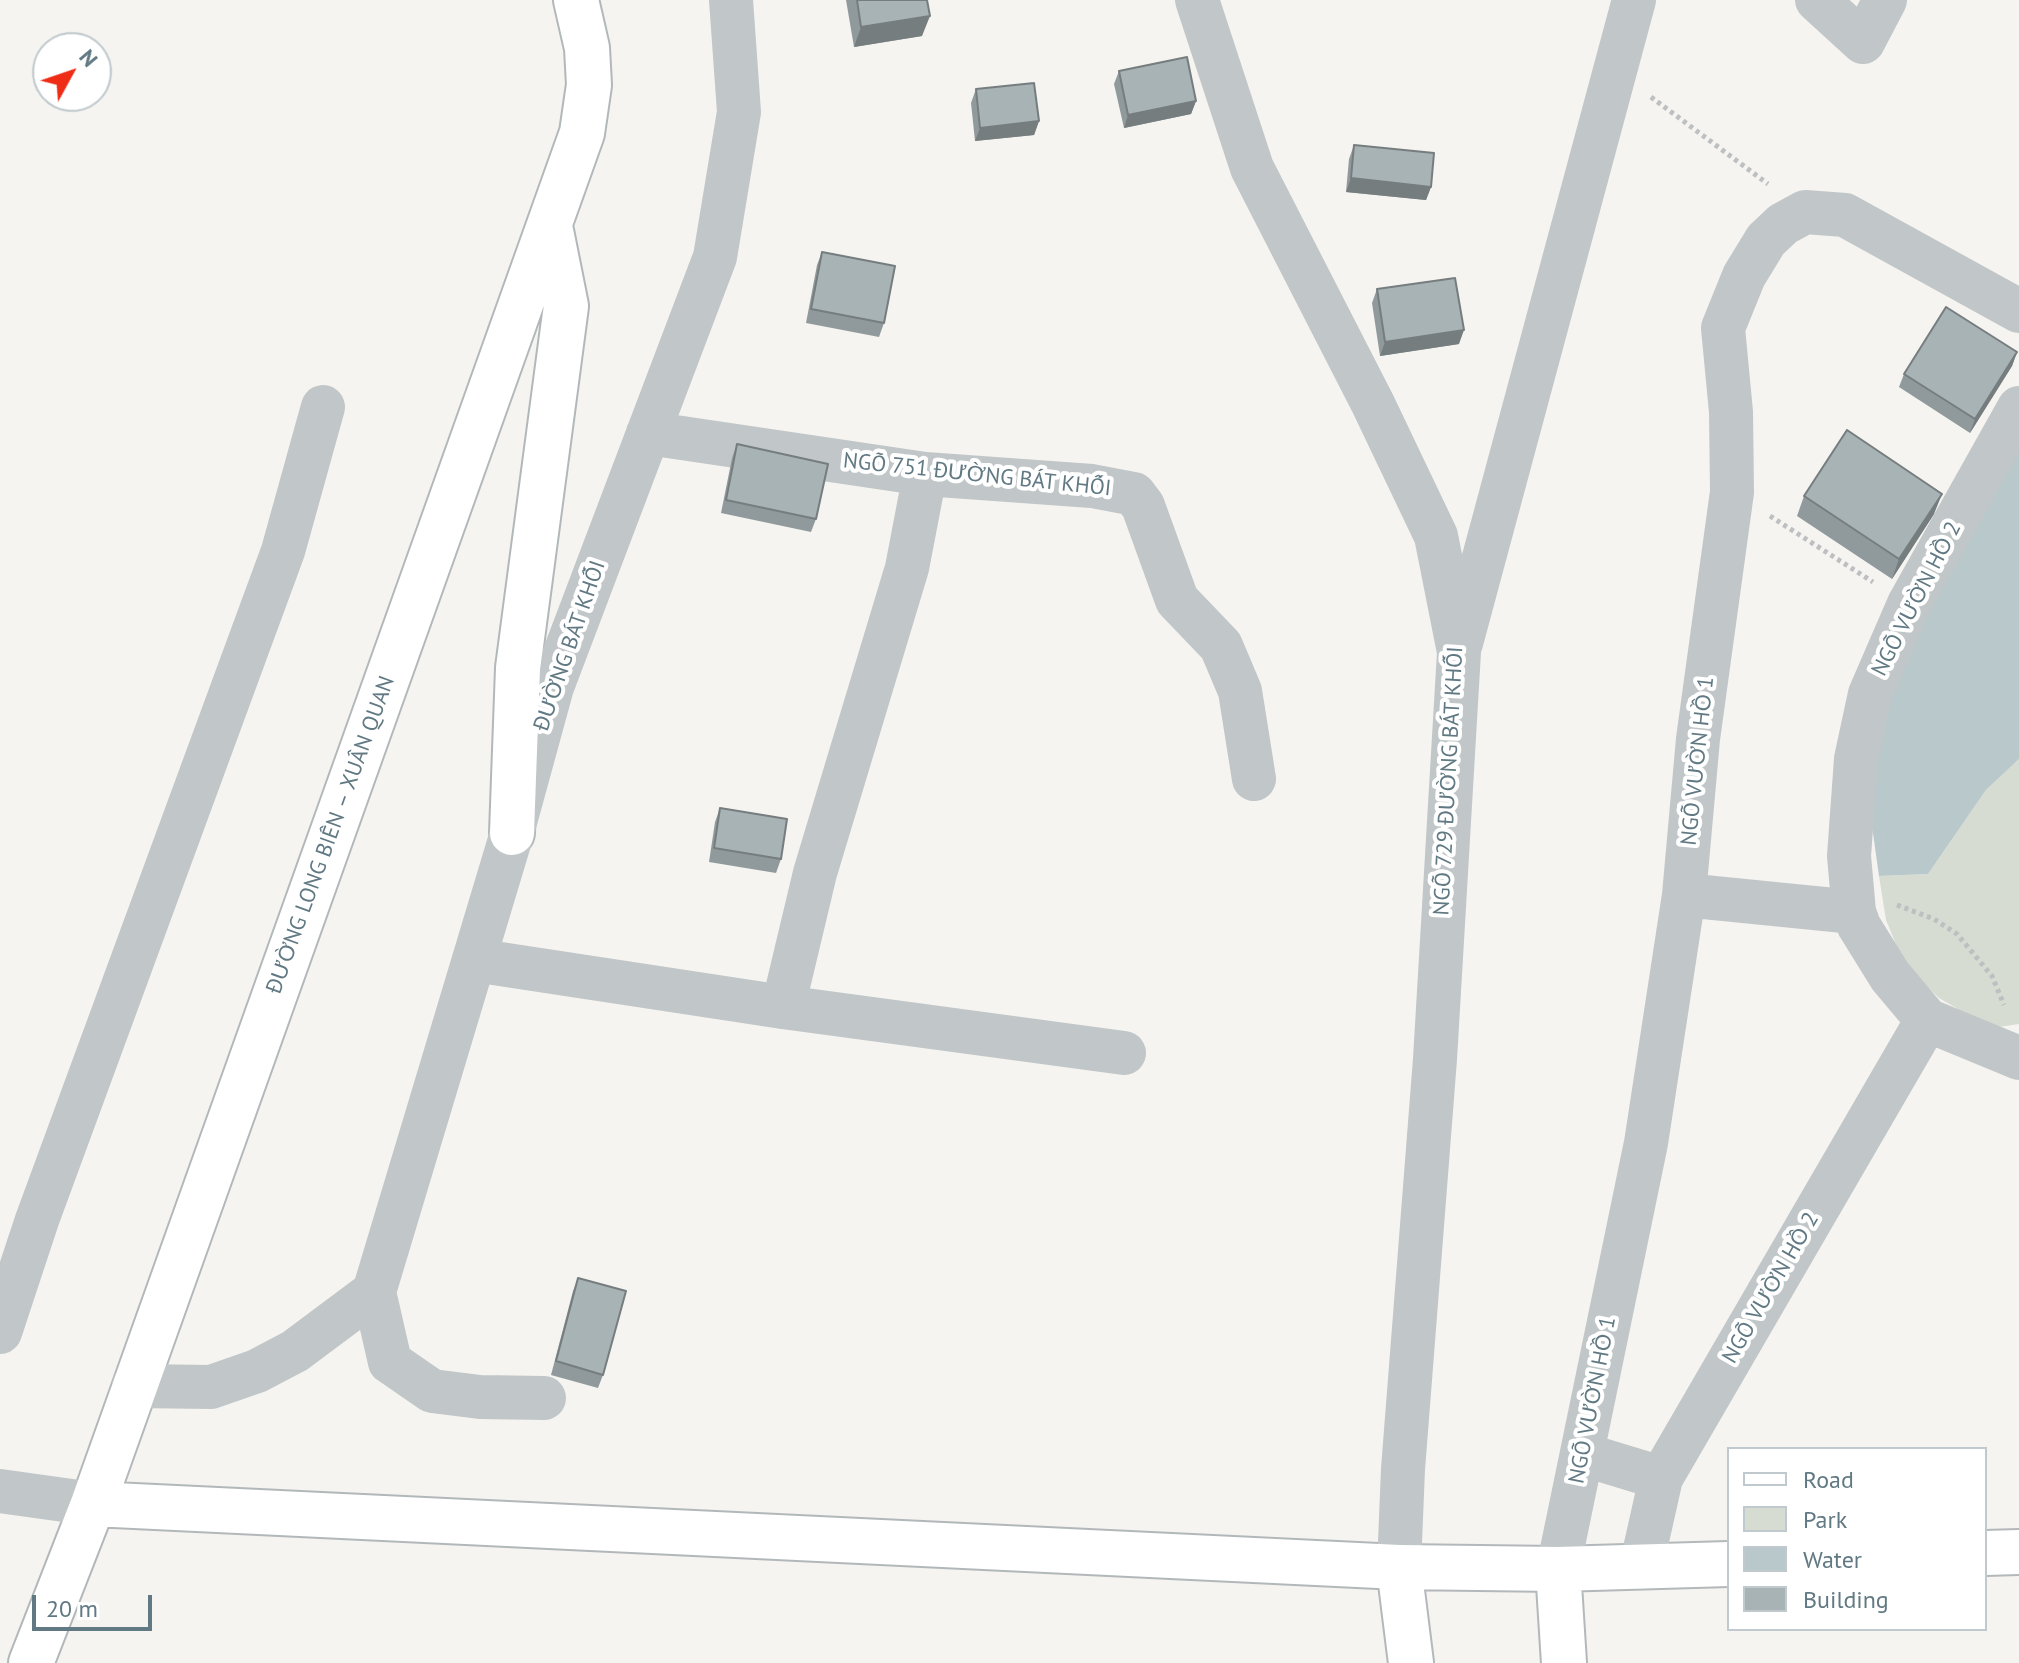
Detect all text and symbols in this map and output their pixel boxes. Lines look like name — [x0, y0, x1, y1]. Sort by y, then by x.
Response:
north arrow — [32, 32, 112, 112]
text: N — [73, 43, 104, 72]
street label: NGÕ 751 ĐƯỜNG BÁT KHỐI — [842, 448, 1112, 502]
street label: NGÕ VƯỜN HỒ 2 — [1867, 517, 1967, 681]
street label: ĐƯỜNG BÁT KHỐI — [529, 557, 611, 735]
street label: NGÕ 729 ĐƯỜNG BÁT KHỐI — [1429, 646, 1469, 916]
street label: ĐƯỜNG LONG BIÊN – XUÂN QUAN — [261, 673, 401, 997]
street label: NGÕ VƯỜN HỒ 1 — [1676, 675, 1720, 847]
street label: NGÕ VƯỜN HỒ 2 — [1717, 1208, 1825, 1368]
street label: NGÕ VƯỜN HỒ 1 — [1564, 1314, 1622, 1486]
legend — [1727, 1447, 1987, 1631]
text: Road — [1803, 1464, 1854, 1495]
text: Park — [1803, 1504, 1847, 1535]
text: Water — [1803, 1544, 1862, 1575]
scale bar — [36, 1579, 156, 1629]
text: Building — [1803, 1584, 1889, 1615]
text: 20 m — [46, 1593, 98, 1624]

